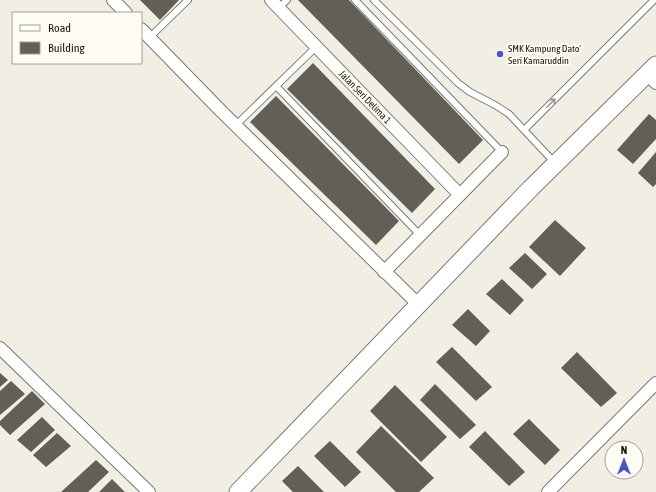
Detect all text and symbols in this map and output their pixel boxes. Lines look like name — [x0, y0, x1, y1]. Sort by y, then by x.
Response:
legend — [12, 12, 142, 64]
text: Road — [48, 21, 71, 35]
text: Building — [48, 41, 86, 55]
place label: SMK Kampung Dato' Seri Kamaruddin — [508, 43, 581, 66]
marker: SMK Kampung Dato' Seri Kamaruddin — [495, 49, 505, 59]
street label: Jalan Seri Delima 1 — [337, 68, 393, 126]
one-way arrow — [546, 98, 556, 108]
north arrow — [604, 440, 644, 480]
text: N — [621, 444, 627, 456]

